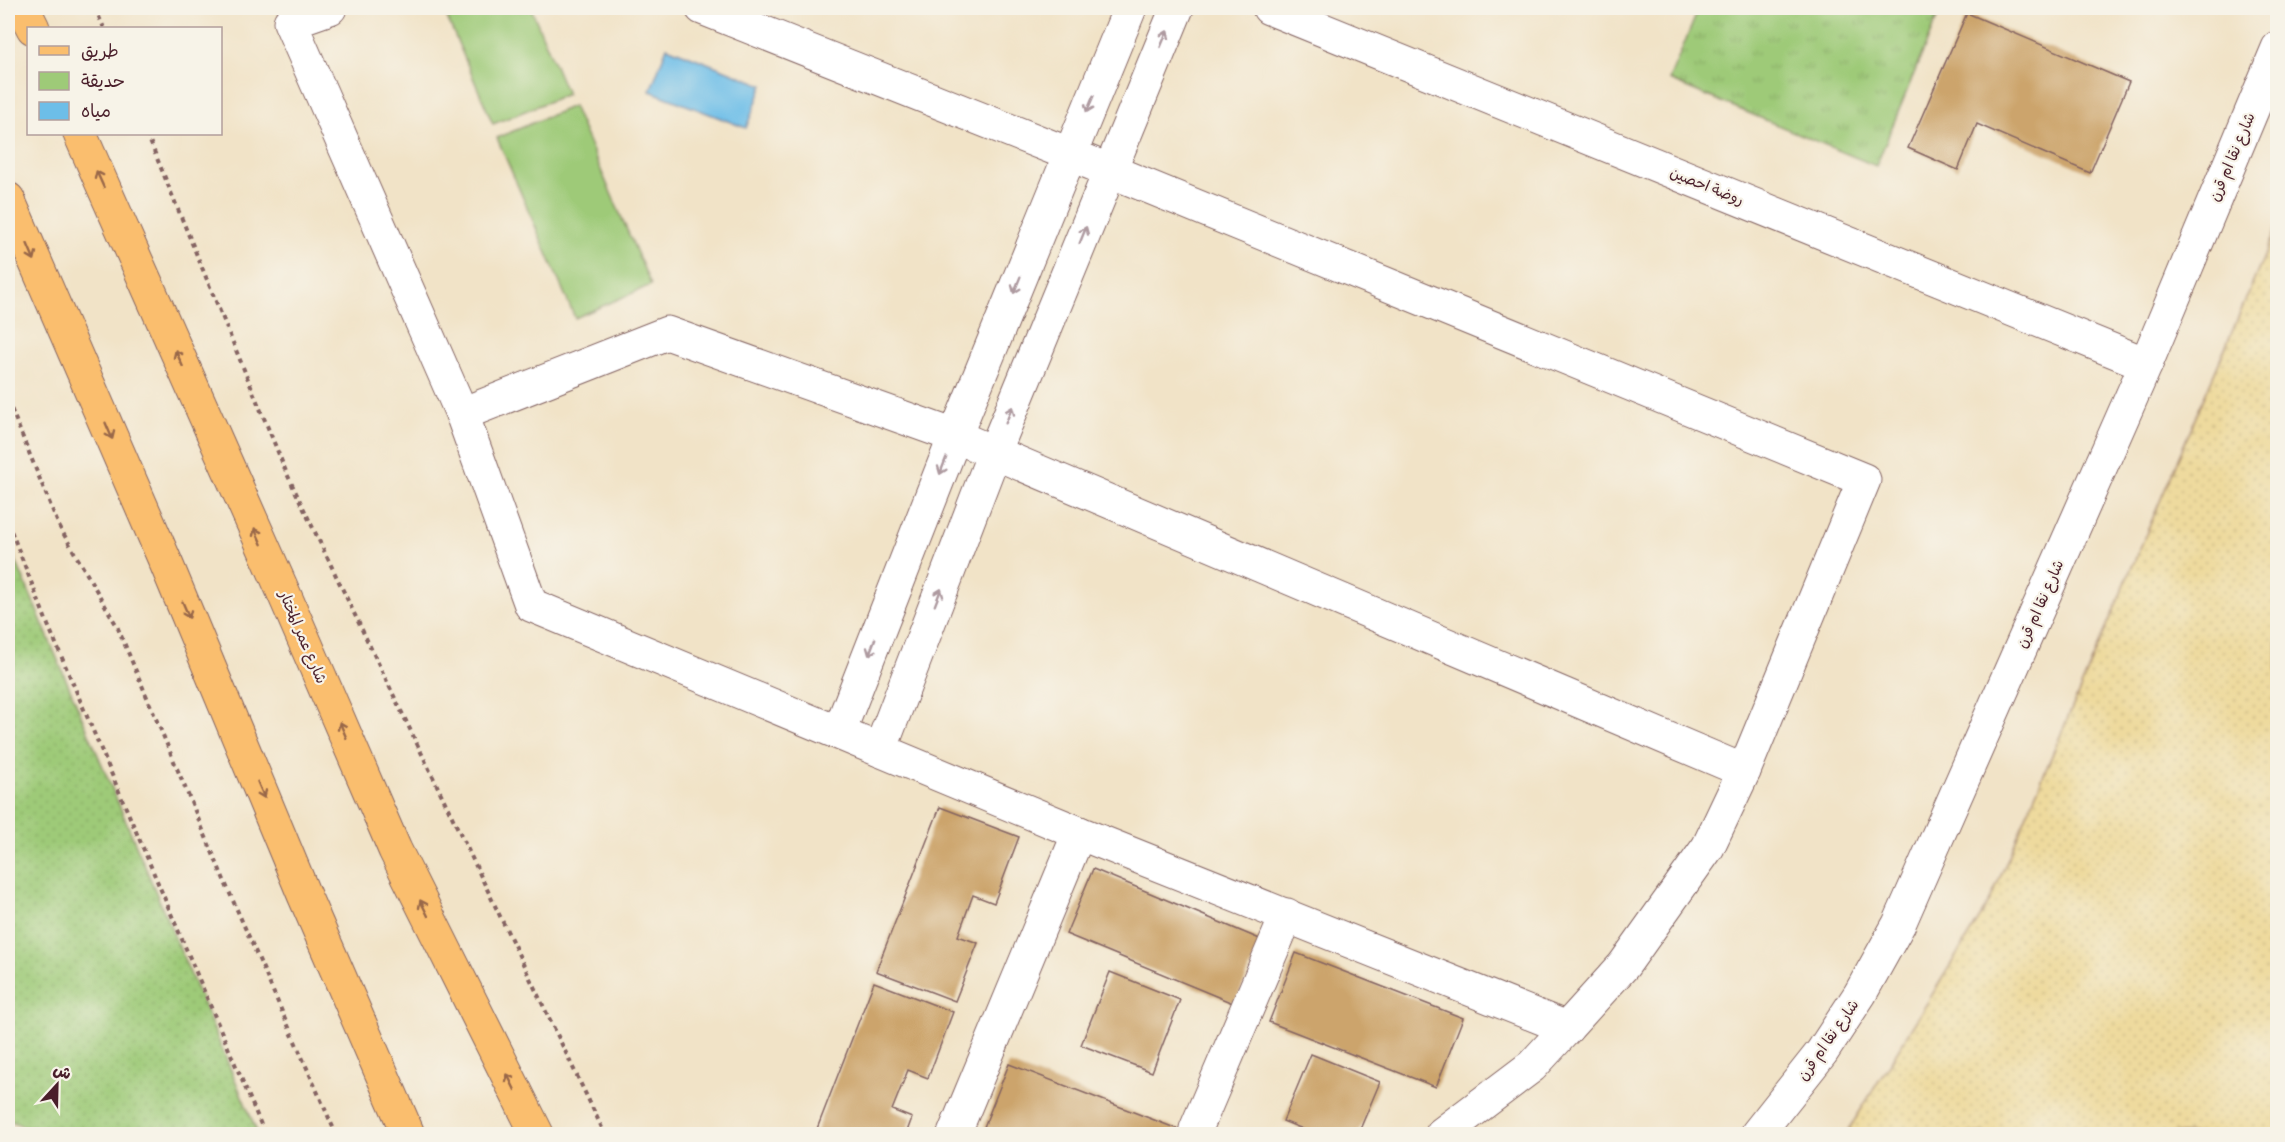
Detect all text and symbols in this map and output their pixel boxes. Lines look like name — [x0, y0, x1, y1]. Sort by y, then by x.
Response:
legend — [27, 27, 222, 135]
one-way arrow — [1159, 31, 1170, 49]
text: طريق — [81, 39, 119, 62]
text: حديقة — [81, 69, 125, 92]
one-way arrow — [1084, 95, 1095, 113]
text: مياه — [81, 99, 111, 122]
street label: شارع نقا ام قرن — [2204, 109, 2261, 205]
street label: روضة احصين — [1667, 162, 1747, 209]
one-way arrow — [94, 171, 105, 189]
one-way arrow — [1078, 226, 1089, 245]
one-way arrow — [26, 243, 37, 261]
one-way arrow — [1011, 276, 1022, 294]
one-way arrow — [173, 349, 184, 367]
one-way arrow — [1004, 407, 1015, 425]
one-way arrow — [103, 422, 115, 440]
one-way arrow — [937, 456, 948, 475]
one-way arrow — [252, 527, 264, 545]
street label: شارع نقا ام قرن — [2012, 557, 2069, 652]
street label: شارع عمر المختار — [274, 586, 332, 687]
one-way arrow — [934, 588, 945, 607]
one-way arrow — [181, 601, 192, 619]
one-way arrow — [866, 638, 877, 656]
one-way arrow — [337, 722, 348, 740]
one-way arrow — [256, 781, 267, 799]
one-way arrow — [417, 899, 429, 917]
street label: شارع نقا ام قرن — [1793, 995, 1864, 1085]
north arrow — [27, 1055, 87, 1115]
text: ش — [51, 1059, 75, 1084]
one-way arrow — [504, 1074, 516, 1092]

